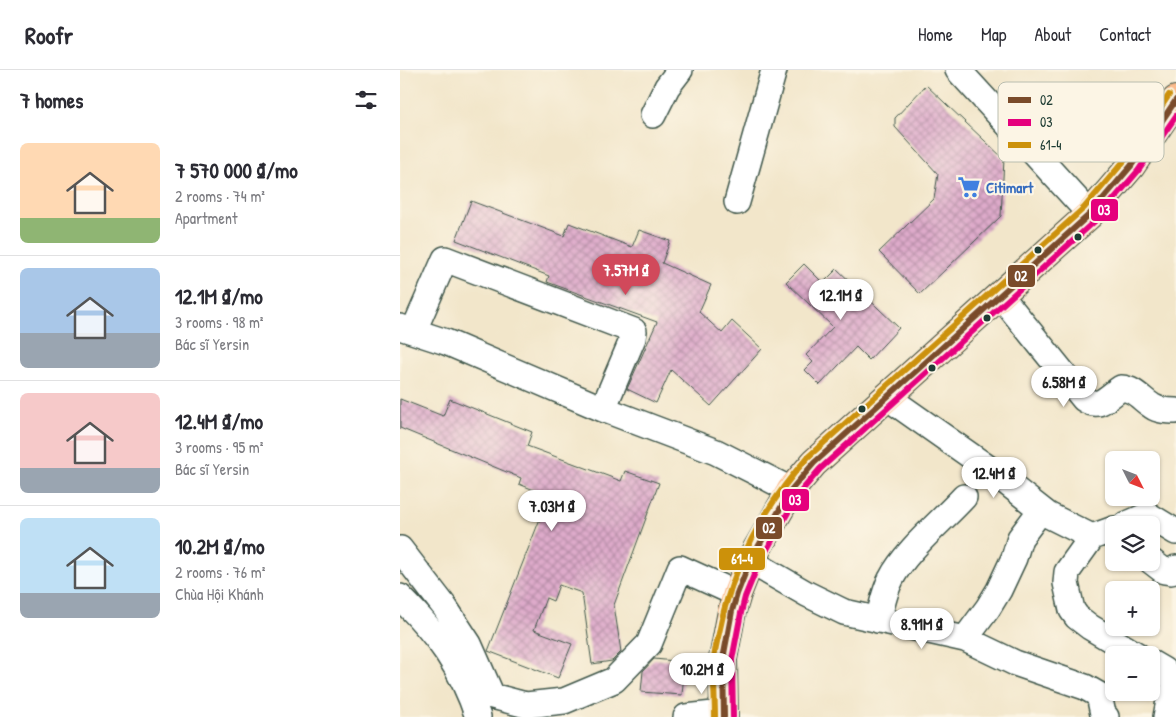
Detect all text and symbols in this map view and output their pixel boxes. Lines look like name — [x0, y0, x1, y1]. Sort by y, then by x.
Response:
text: Roofr — [25, 19, 73, 51]
text: Home — [918, 22, 953, 47]
text: Map — [981, 22, 1006, 47]
text: About — [1034, 22, 1071, 47]
text: Contact — [1099, 22, 1151, 47]
legend — [998, 82, 1164, 162]
text: 7 homes — [20, 86, 83, 115]
icon: filters — [352, 86, 380, 114]
text: 02 — [1040, 90, 1053, 109]
text: 03 — [1040, 112, 1053, 131]
text: 61-4 — [1040, 135, 1062, 154]
text: 7 570 000 ₫/mo — [175, 156, 298, 185]
icon: home — [60, 163, 120, 223]
supermarket icon: Citimart — [956, 174, 982, 200]
place label: Citimart — [986, 177, 1034, 198]
text: 2 rooms · 74 m² — [175, 185, 265, 207]
line badge: 03 — [1090, 198, 1119, 222]
text: 03 — [1098, 200, 1111, 219]
text: Apartment — [175, 207, 238, 229]
unlabelled marker — [1073, 232, 1083, 242]
unlabelled marker — [1033, 245, 1043, 255]
pin: 7.57M ₫ — [580, 254, 672, 296]
text: 7.57M ₫ — [603, 259, 649, 281]
line badge: 02 — [1007, 264, 1036, 288]
text: 02 — [1015, 266, 1028, 285]
pin: 12.1M ₫ — [795, 278, 887, 321]
text: 12.1M ₫/mo — [175, 282, 263, 311]
text: 12.1M ₫ — [820, 284, 862, 306]
icon: home — [60, 288, 120, 348]
text: 3 rooms · 98 m² — [175, 311, 264, 333]
unlabelled marker — [982, 313, 992, 323]
text: Bác sĩ Yersin — [175, 333, 249, 355]
unlabelled marker — [927, 363, 937, 373]
pin: 6.58M ₫ — [1018, 366, 1110, 408]
text: 6.58M ₫ — [1042, 371, 1086, 393]
unlabelled marker — [857, 404, 867, 414]
text: 12.4M ₫/mo — [175, 407, 263, 436]
icon: home — [60, 413, 120, 473]
text: 3 rooms · 95 m² — [175, 436, 263, 458]
north arrow — [1105, 451, 1160, 506]
map controls — [1105, 451, 1160, 701]
pin: 12.4M ₫ — [948, 456, 1040, 499]
text: Bác sĩ Yersin — [175, 458, 249, 480]
text: 12.4M ₫ — [973, 462, 1015, 484]
line badge: 03 — [781, 488, 810, 512]
pin: 7.03M ₫ — [506, 490, 598, 532]
text: 03 — [789, 490, 802, 509]
text: 7.03M ₫ — [529, 495, 575, 517]
line badge: 02 — [755, 516, 783, 540]
button: layers — [1105, 516, 1160, 571]
text: 02 — [763, 518, 776, 537]
text: 10.2M ₫/mo — [175, 532, 265, 561]
icon: home — [60, 538, 120, 598]
line badge: 61-4 — [718, 547, 766, 571]
text: 61-4 — [731, 549, 754, 568]
text: 2 rooms · 76 m² — [175, 561, 265, 583]
button: + — [1105, 581, 1160, 636]
text: Chùa Hội Khánh — [175, 583, 263, 605]
pin: 8.91M ₫ — [876, 608, 968, 650]
text: 8.91M ₫ — [901, 613, 943, 635]
button: − — [1105, 646, 1160, 701]
pin: 10.2M ₫ — [656, 652, 748, 695]
text: 10.2M ₫ — [680, 658, 724, 680]

